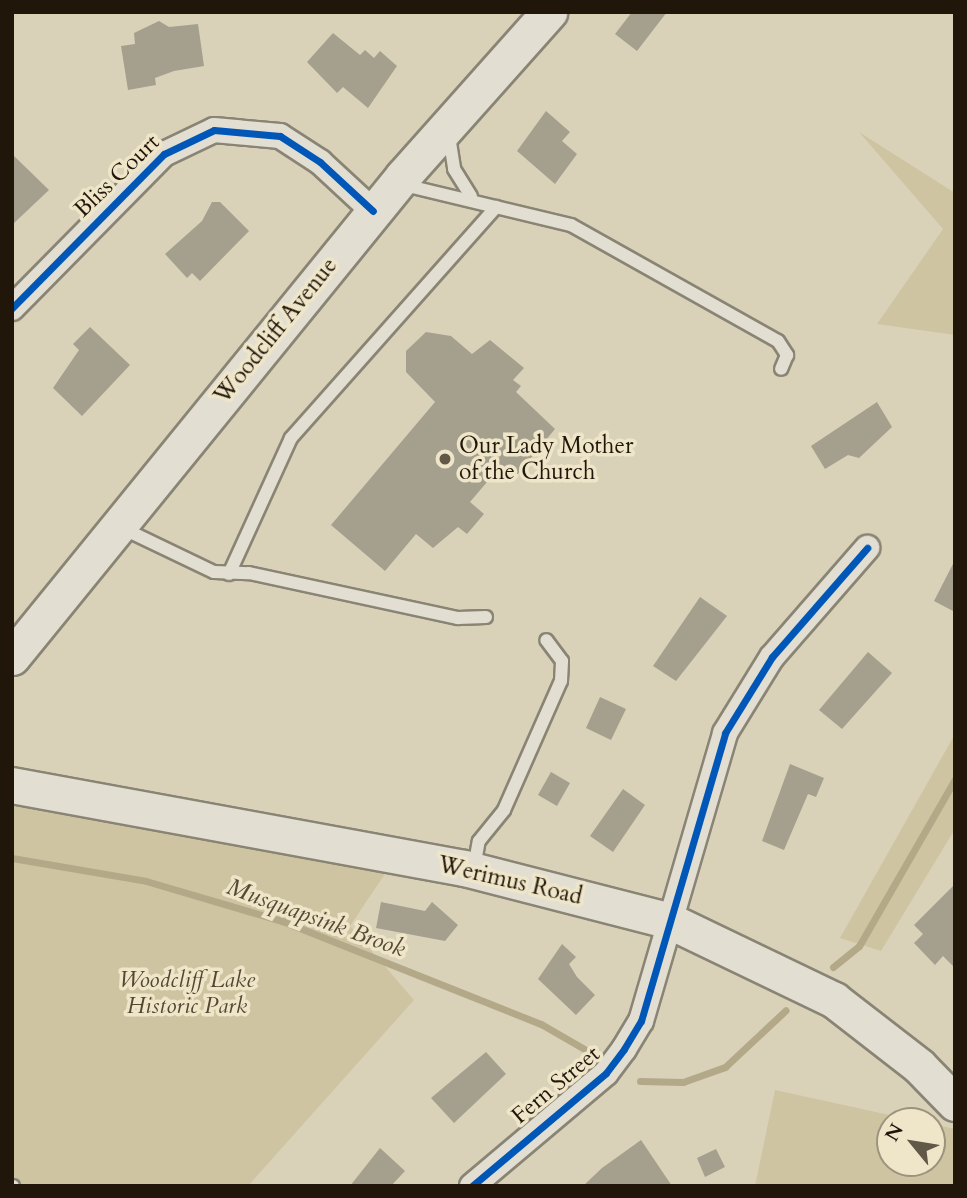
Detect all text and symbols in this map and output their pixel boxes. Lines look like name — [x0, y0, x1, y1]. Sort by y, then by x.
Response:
street label: Bliss Court — [69, 129, 165, 223]
street label: Woodcliff Avenue — [209, 252, 343, 410]
place label: Our Lady Mother of the Church — [459, 432, 633, 486]
marker: Our Lady Mother of the Church — [437, 451, 453, 467]
street label: Werimus Road — [435, 851, 585, 911]
water label: Musquapsink Brook — [223, 872, 409, 964]
park label: Woodcliff Lake Historic Park — [119, 966, 255, 1020]
street label: Fern Street — [506, 1040, 606, 1130]
north arrow — [876, 1107, 946, 1177]
text: N — [879, 1119, 910, 1146]

